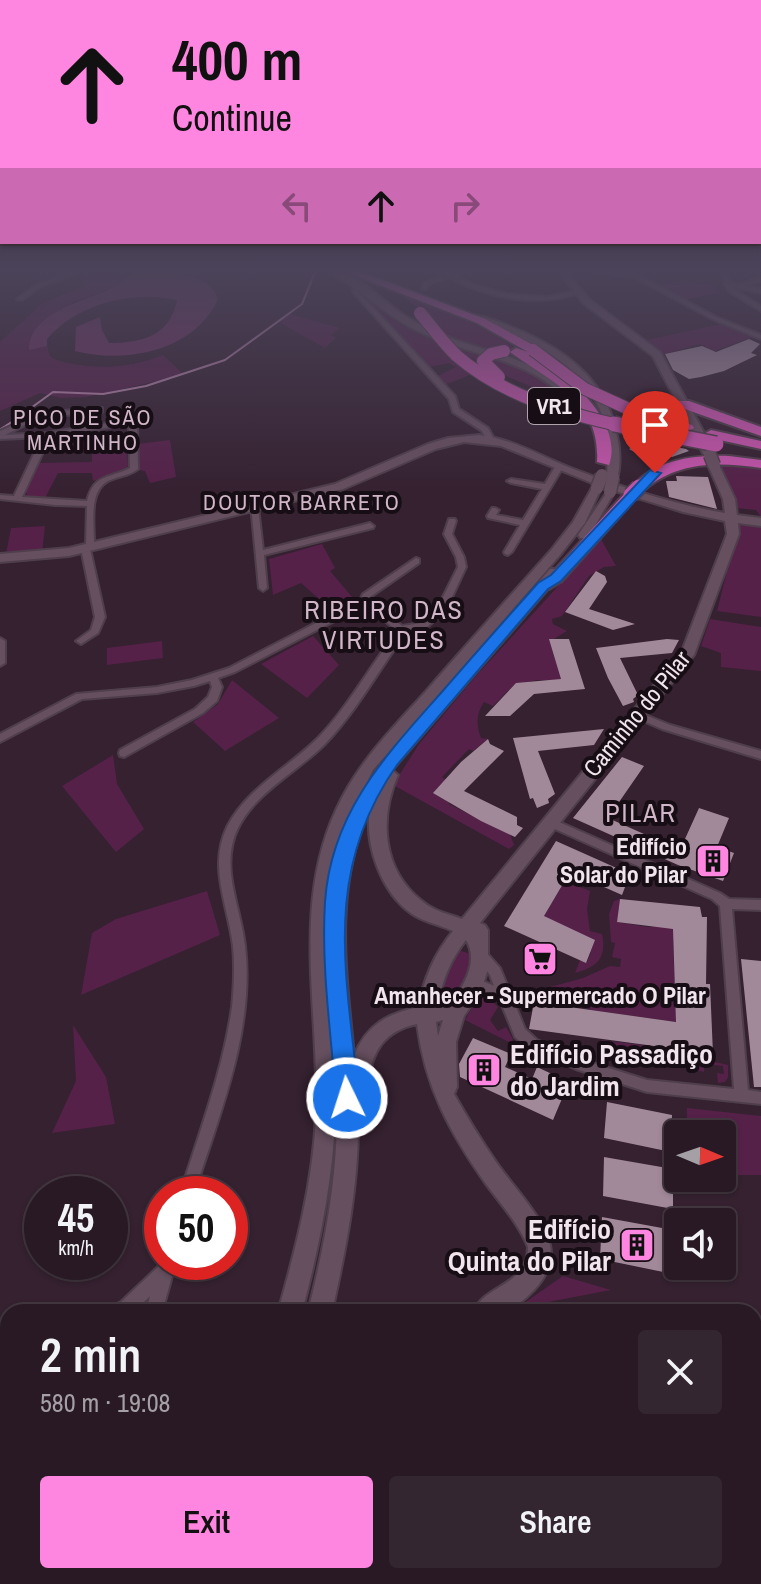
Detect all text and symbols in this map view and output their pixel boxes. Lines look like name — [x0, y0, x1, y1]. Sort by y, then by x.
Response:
text: 400 m — [172, 22, 302, 97]
icon: ahead — [40, 32, 144, 136]
text: Continue — [172, 94, 292, 142]
icon: left — [275, 184, 319, 228]
icon: ahead — [359, 184, 403, 228]
icon: right — [443, 184, 487, 228]
road number: VR1 — [528, 388, 580, 424]
pin — [621, 391, 689, 473]
district label: PICO DE SÃO MARTINHO — [13, 402, 153, 457]
icon: arrive — [633, 403, 677, 447]
district label: DOUTOR BARRETO — [203, 487, 401, 517]
district label: RIBEIRO DAS VIRTUDES — [304, 592, 464, 657]
street label: Caminho do Pilar — [576, 643, 697, 783]
district label: PILAR — [605, 795, 677, 830]
place label: Edifício Solar do Pilar — [560, 830, 687, 890]
building icon: Edifício Solar do Pilar — [694, 842, 732, 880]
supermarket icon: Amanhecer - Supermercado O Pilar — [521, 940, 559, 978]
place label: Amanhecer - Supermercado O Pilar — [374, 979, 706, 1011]
place label: Edifício Passadiço do Jardim — [510, 1035, 713, 1105]
building icon: Edifício Passadiço do Jardim — [465, 1051, 503, 1089]
position arrow — [305, 1056, 389, 1140]
north arrow — [664, 1120, 736, 1192]
map controls — [664, 1120, 736, 1280]
speed limit sign: 50 — [144, 1176, 248, 1280]
text: 45 — [58, 1191, 94, 1244]
button: sound — [664, 1208, 736, 1280]
place label: Edifício Quinta do Pilar — [448, 1210, 611, 1280]
building icon: Edifício Quinta do Pilar — [618, 1226, 656, 1264]
text: km/h — [58, 1234, 94, 1261]
text: 2 min — [40, 1322, 141, 1387]
button: close — [638, 1330, 722, 1414]
text: 580 m · 19:08 — [40, 1385, 170, 1420]
button: Exit — [40, 1476, 373, 1568]
button: Share — [389, 1476, 722, 1568]

